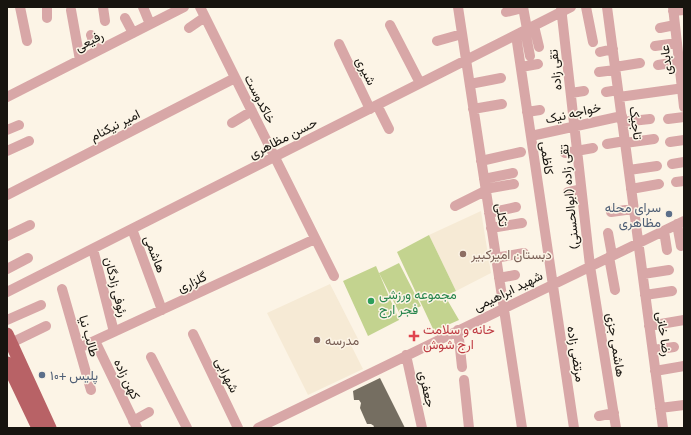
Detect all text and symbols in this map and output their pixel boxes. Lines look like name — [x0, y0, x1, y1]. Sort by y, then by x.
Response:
street label: رفیعی — [72, 27, 106, 55]
street label: عابدی — [657, 44, 676, 76]
street label: تقی زاده — [545, 49, 566, 91]
street label: شیری — [352, 54, 379, 88]
street label: خاکدوست — [240, 72, 279, 127]
street label: خواجه نیک — [544, 99, 603, 128]
street label: تاجیک — [626, 105, 646, 141]
street label: امیر نیکنام — [88, 106, 143, 145]
street label: حسن مظاهری — [246, 114, 320, 162]
street label: کاظمی — [536, 140, 557, 176]
street label: تقی زاده (ابوالحسنی) — [556, 144, 583, 250]
place label: سرای محله مظاهری — [605, 200, 661, 231]
street label: تکلی — [492, 202, 511, 228]
marker: سرای محله مظاهری — [664, 209, 674, 219]
street label: هاشمی — [140, 233, 169, 275]
place label: دبستان امیرکبیر — [470, 247, 552, 263]
marker: دبستان امیرکبیر — [458, 249, 468, 259]
street label: رئوفی زادگان — [100, 255, 131, 319]
street label: شهید ابراهیمی — [471, 268, 546, 315]
street label: گلزاری — [175, 269, 210, 296]
place label: مجموعه ورزشی فجر ارج — [379, 287, 457, 319]
marker: مجموعه ورزشی فجر ارج — [366, 296, 376, 306]
street label: رضا خانی — [652, 311, 675, 357]
street label: هاشمی جزی — [603, 312, 628, 378]
street label: طالب نیا — [76, 313, 102, 359]
place label: خانه و سلامت ارج شوش — [423, 322, 495, 354]
street label: مرتضی زاده — [563, 325, 588, 383]
marker: خانه و سلامت ارج شوش — [408, 330, 420, 342]
place label: مدرسه — [325, 333, 359, 349]
marker: مدرسه — [312, 335, 322, 345]
street label: شهرابی — [211, 355, 242, 396]
street label: کهن زاده — [110, 356, 143, 403]
place label: پلیس +۱۰ — [50, 368, 98, 385]
street label: جعفری — [415, 369, 439, 409]
marker: پلیس +۱۰ — [37, 370, 47, 380]

